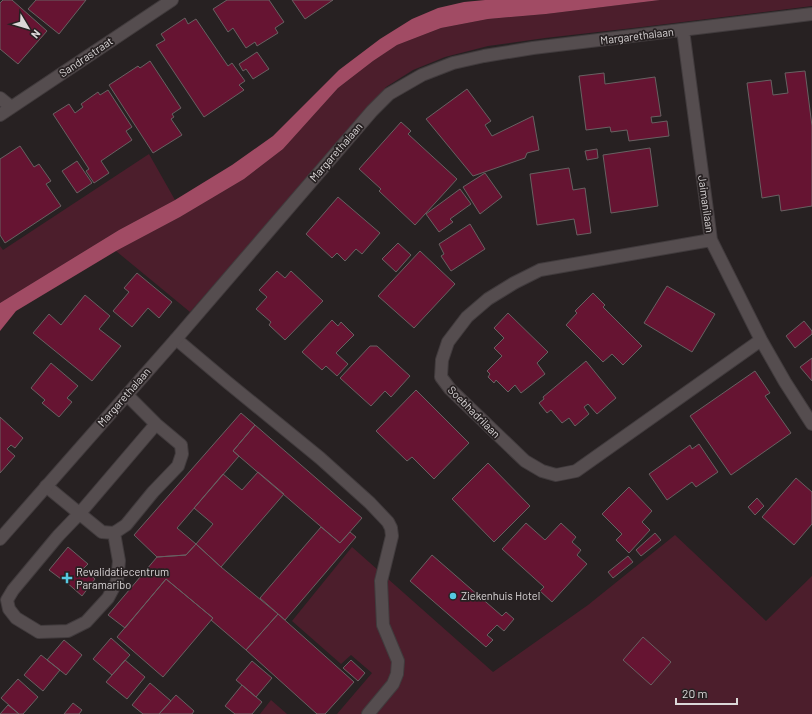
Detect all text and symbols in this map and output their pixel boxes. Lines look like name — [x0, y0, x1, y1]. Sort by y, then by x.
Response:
north arrow — [8, 8, 48, 48]
street label: Margarethalaan — [599, 25, 674, 46]
text: N — [29, 28, 44, 41]
street label: Sandrastraat — [56, 34, 115, 79]
street label: Margarethalaan — [306, 119, 365, 184]
street label: Jaimanilaan — [696, 174, 717, 234]
street label: Margarethalaan — [94, 364, 153, 429]
street label: Soebhadrilaan — [446, 383, 503, 440]
place label: Revalidatiecentrum Paramaribo — [76, 565, 169, 591]
marker: Revalidatiecentrum Paramaribo — [61, 572, 73, 584]
place label: Ziekenhuis Hotel — [461, 589, 540, 602]
marker: Ziekenhuis Hotel — [448, 591, 458, 601]
scale bar — [676, 680, 737, 706]
text: 20 m — [682, 686, 708, 700]

